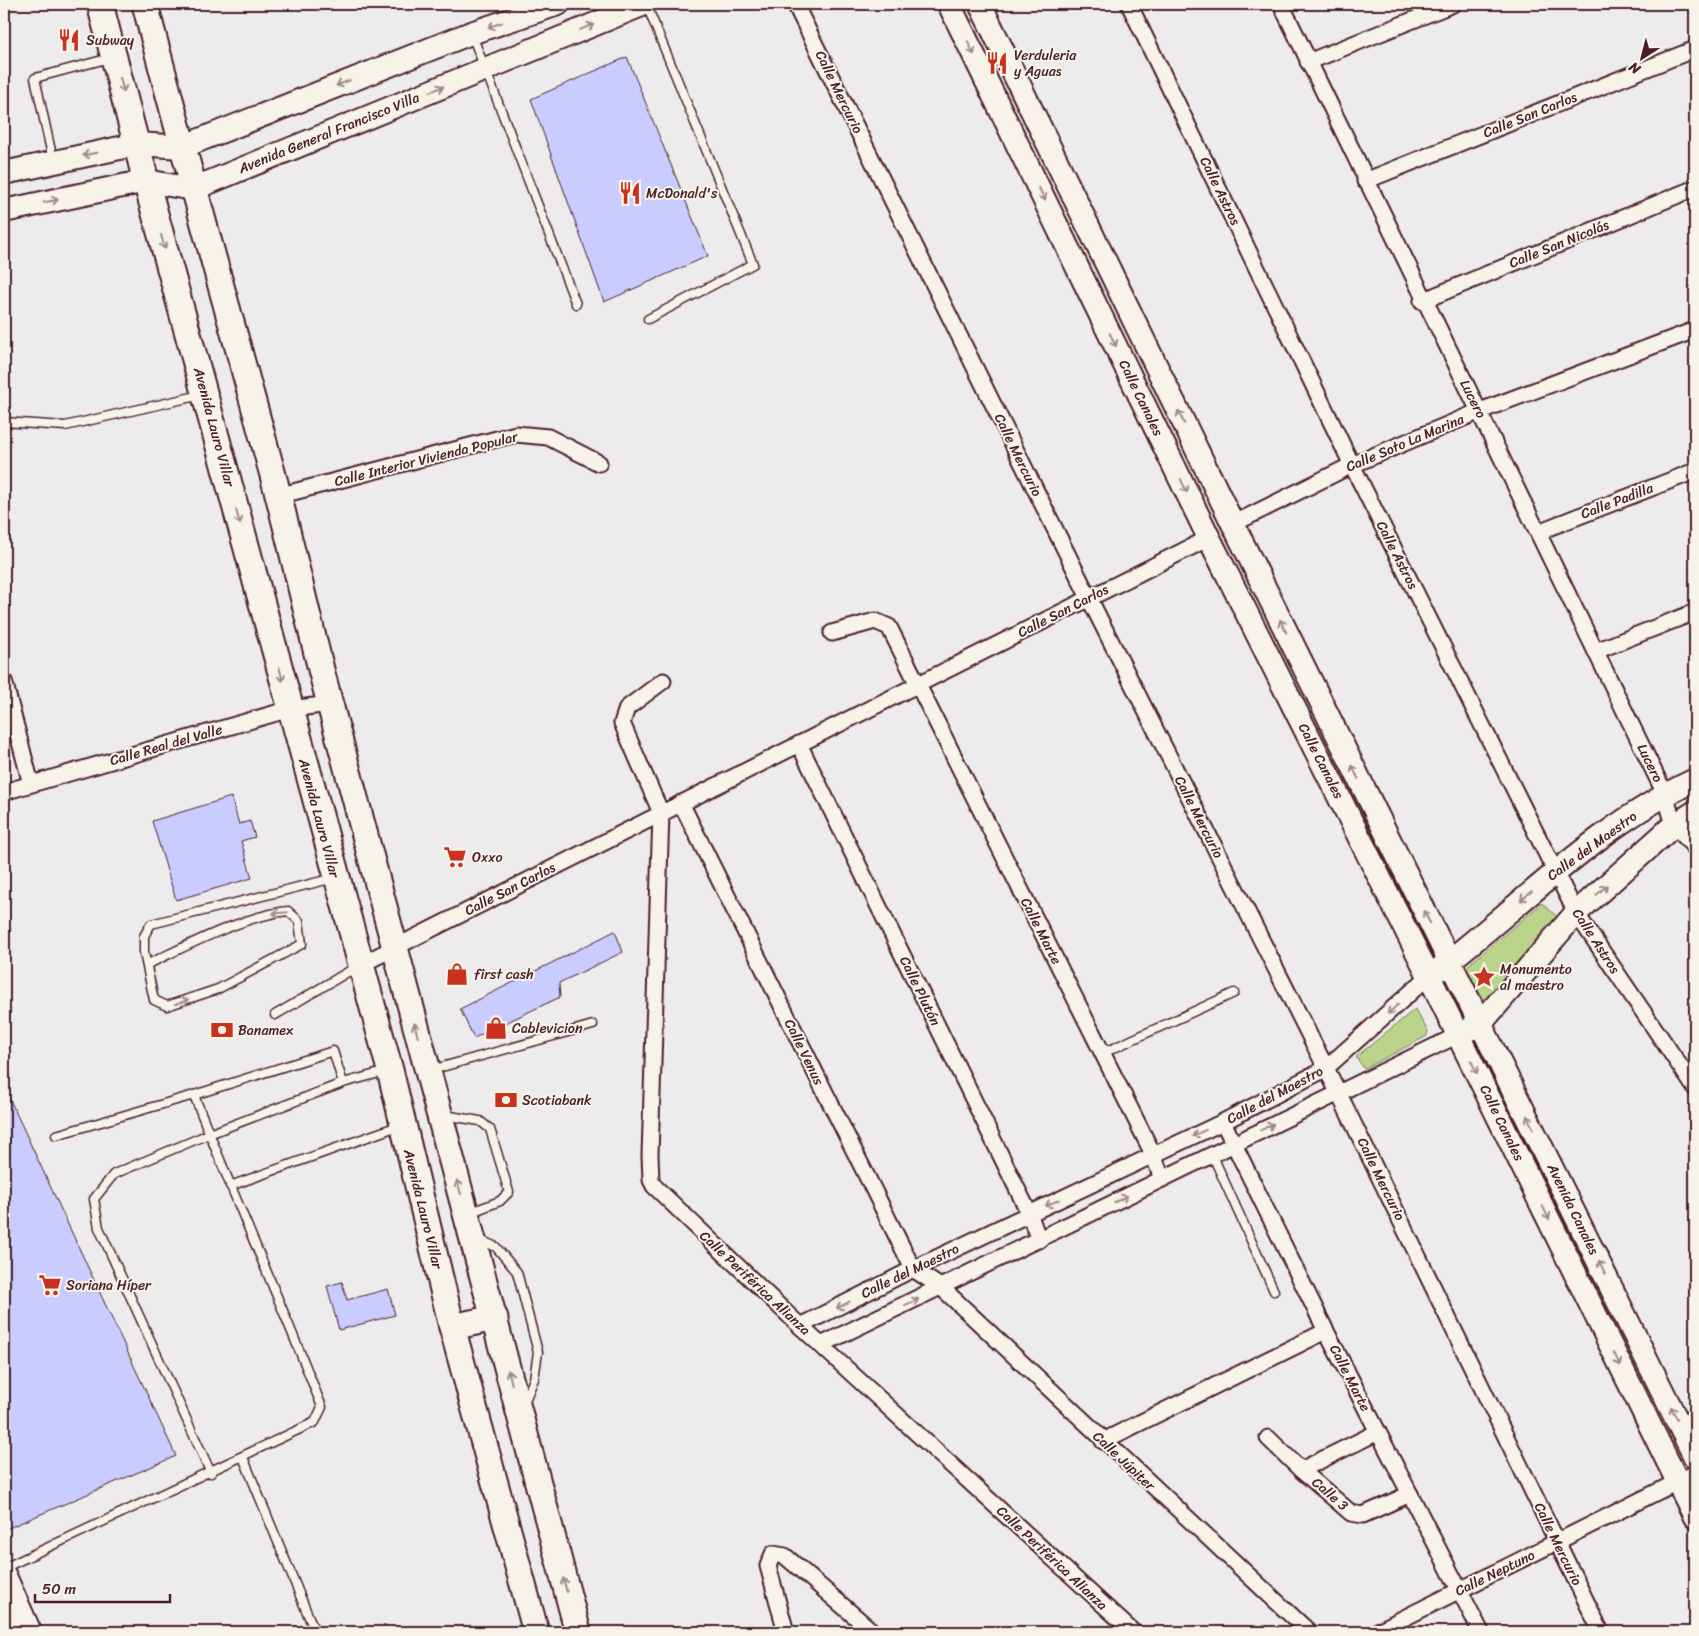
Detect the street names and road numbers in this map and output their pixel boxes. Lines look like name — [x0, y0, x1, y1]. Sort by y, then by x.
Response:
street label: Calle Mercurio — [808, 46, 870, 138]
street label: Avenida General Francisco Villa — [234, 85, 424, 181]
street label: Calle San Carlos — [1479, 85, 1581, 145]
street label: Calle Astros — [1193, 152, 1248, 230]
street label: Calle San Nicolás — [1505, 212, 1613, 275]
street label: Calle Canales — [1112, 355, 1171, 441]
street label: Avenida Lauro Villar — [186, 364, 242, 491]
street label: Lucero — [1453, 375, 1493, 423]
street label: Calle Soto La Marina — [1342, 406, 1469, 479]
street label: Calle Mercurio — [987, 409, 1049, 501]
street label: Calle Interior Vivienda Popular — [332, 424, 522, 494]
street label: Calle Padilla — [1577, 475, 1658, 526]
street label: Calle Astros — [1369, 516, 1425, 594]
street label: Calle San Carlos — [1013, 577, 1113, 645]
street label: Calle Real del Valle — [107, 717, 225, 773]
street label: Calle Canales — [1291, 719, 1351, 804]
street label: Lucero — [1630, 739, 1670, 787]
street label: Avenida Lauro Villar — [291, 755, 347, 882]
street label: Calle Mercurio — [1167, 771, 1231, 863]
street label: Calle del Maestro — [1541, 804, 1643, 887]
street label: Calle San Carlos — [460, 855, 560, 923]
street label: Calle Marte — [1013, 893, 1069, 969]
street label: Calle Astros — [1565, 903, 1627, 979]
street label: Calle Plutón — [892, 952, 948, 1031]
street label: Calle Venus — [777, 1015, 831, 1090]
street label: Calle del Maestro — [1222, 1059, 1328, 1131]
street label: Calle Canales — [1473, 1080, 1532, 1166]
street label: Calle Mercurio — [1350, 1133, 1412, 1225]
street label: Avenida Lauro Villar — [396, 1146, 450, 1273]
street label: Avenida Canales — [1540, 1158, 1606, 1259]
street label: Calle Periférica Alianza — [693, 1224, 817, 1342]
street label: Calle del Maestro — [857, 1236, 964, 1306]
street label: Calle Marte — [1322, 1340, 1378, 1416]
street label: Calle Júpiter — [1087, 1425, 1162, 1498]
street label: Calle 3 — [1306, 1471, 1354, 1517]
street label: Calle Mercurio — [1527, 1498, 1589, 1590]
street label: Calle Periférica Alianza — [990, 1499, 1114, 1617]
street label: Calle Neptuno — [1450, 1543, 1540, 1603]

